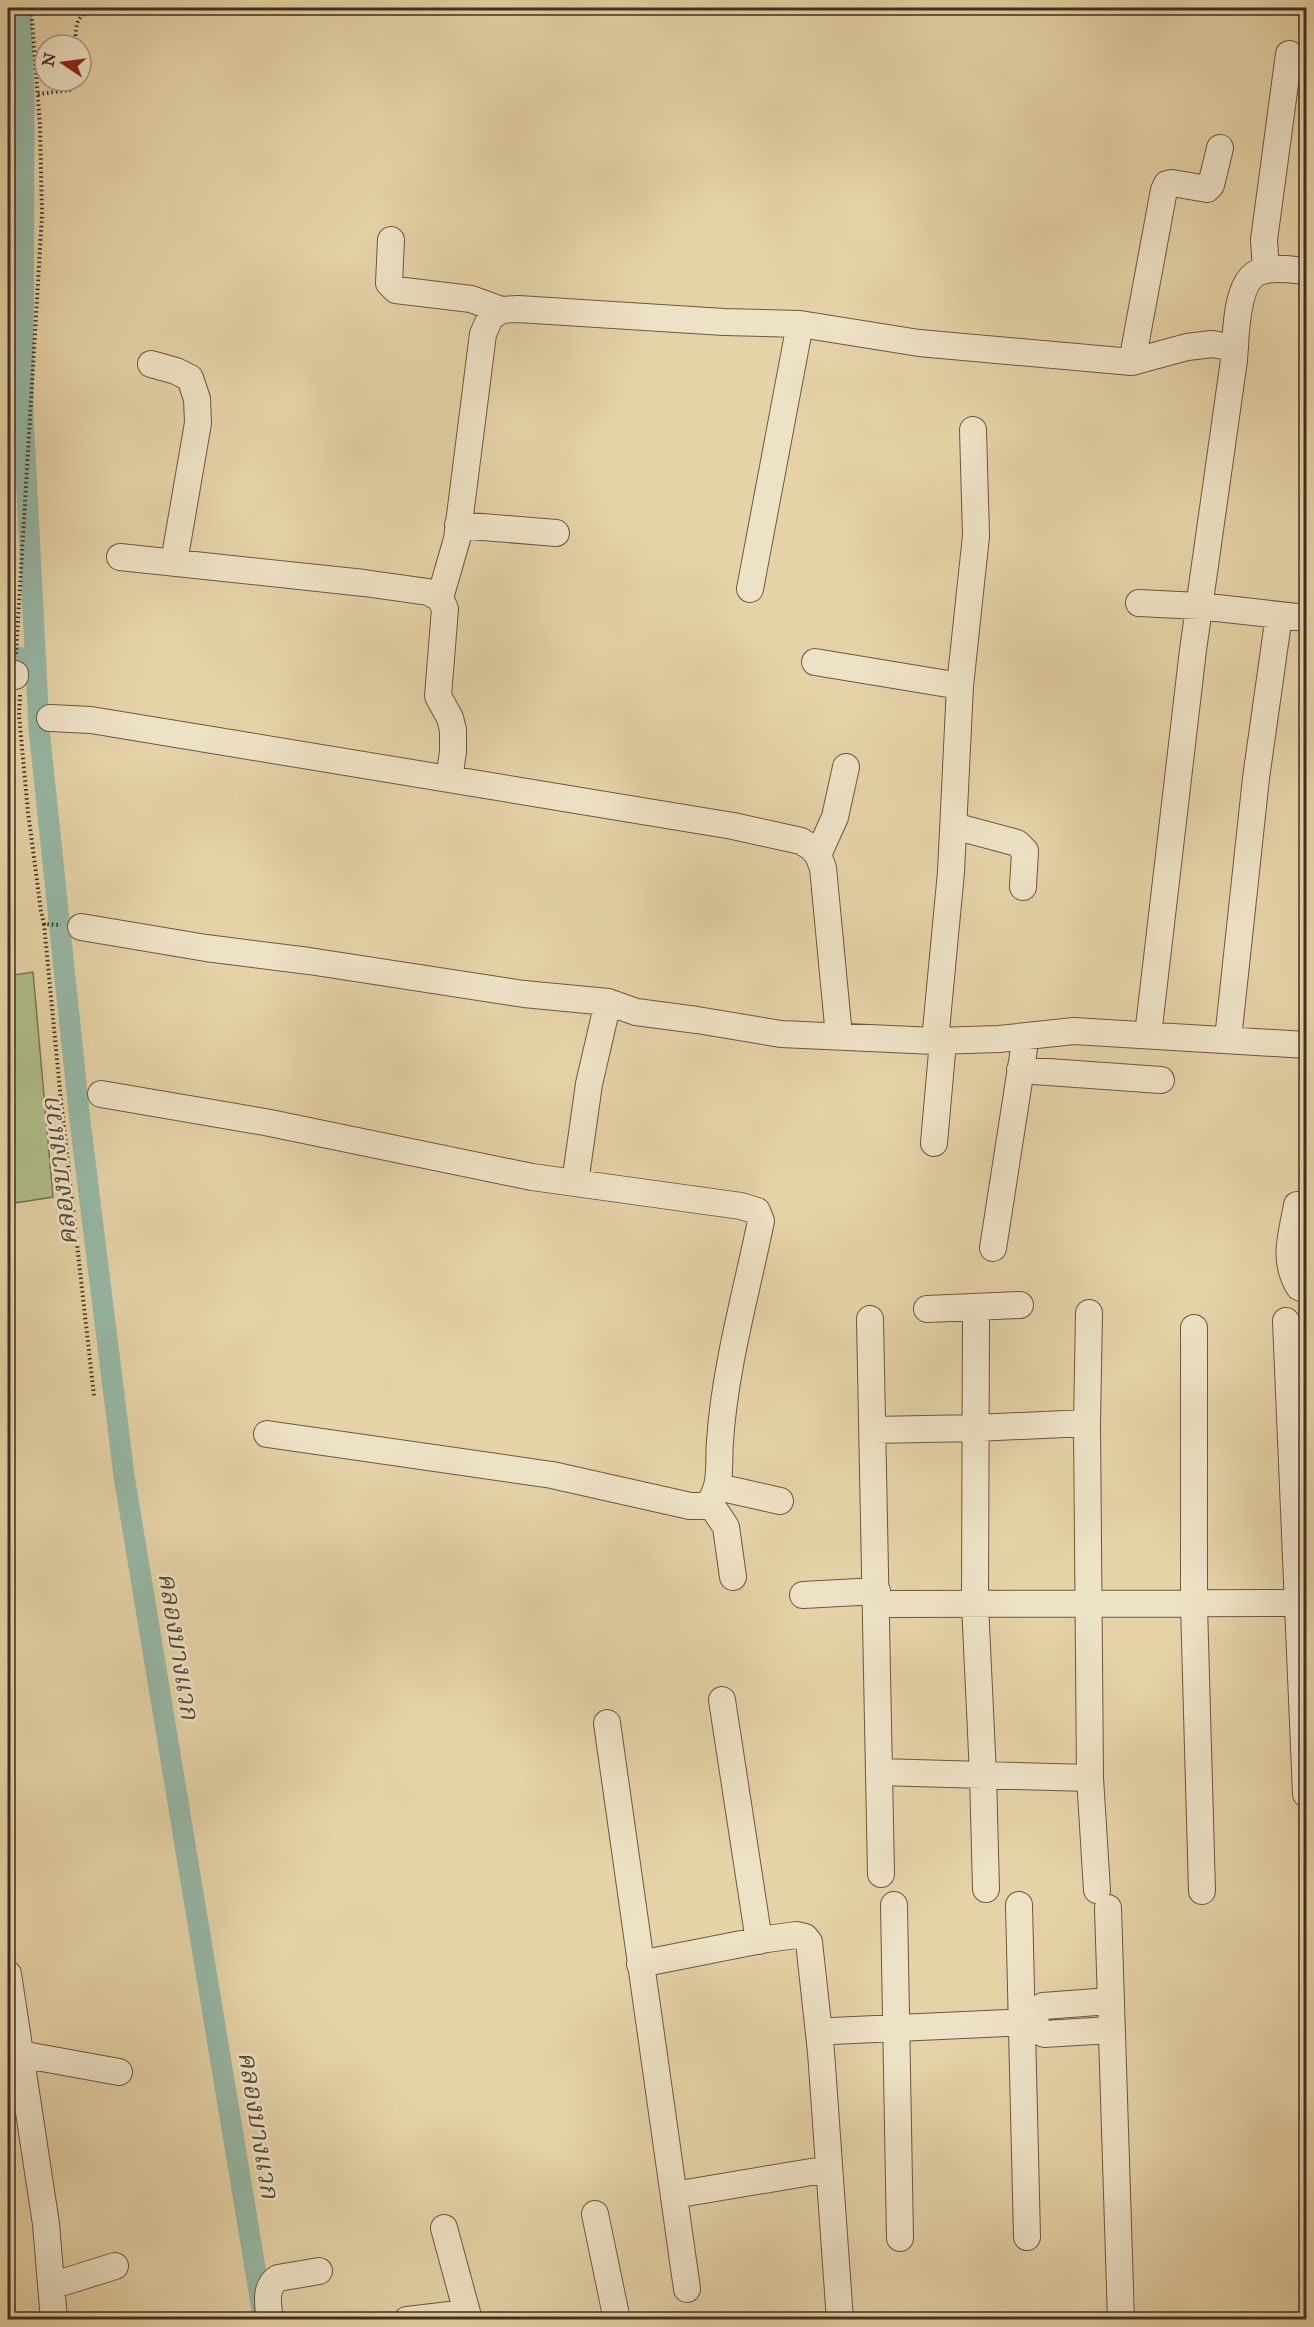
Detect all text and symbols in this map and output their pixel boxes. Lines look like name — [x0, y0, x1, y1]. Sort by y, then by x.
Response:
north arrow — [33, 33, 93, 93]
text: N — [38, 51, 60, 68]
water label: คลองบางแวก — [34, 1095, 84, 1248]
water label: คลองบางแวก — [152, 1570, 207, 1723]
water label: คลองบางแวก — [232, 2049, 287, 2202]

